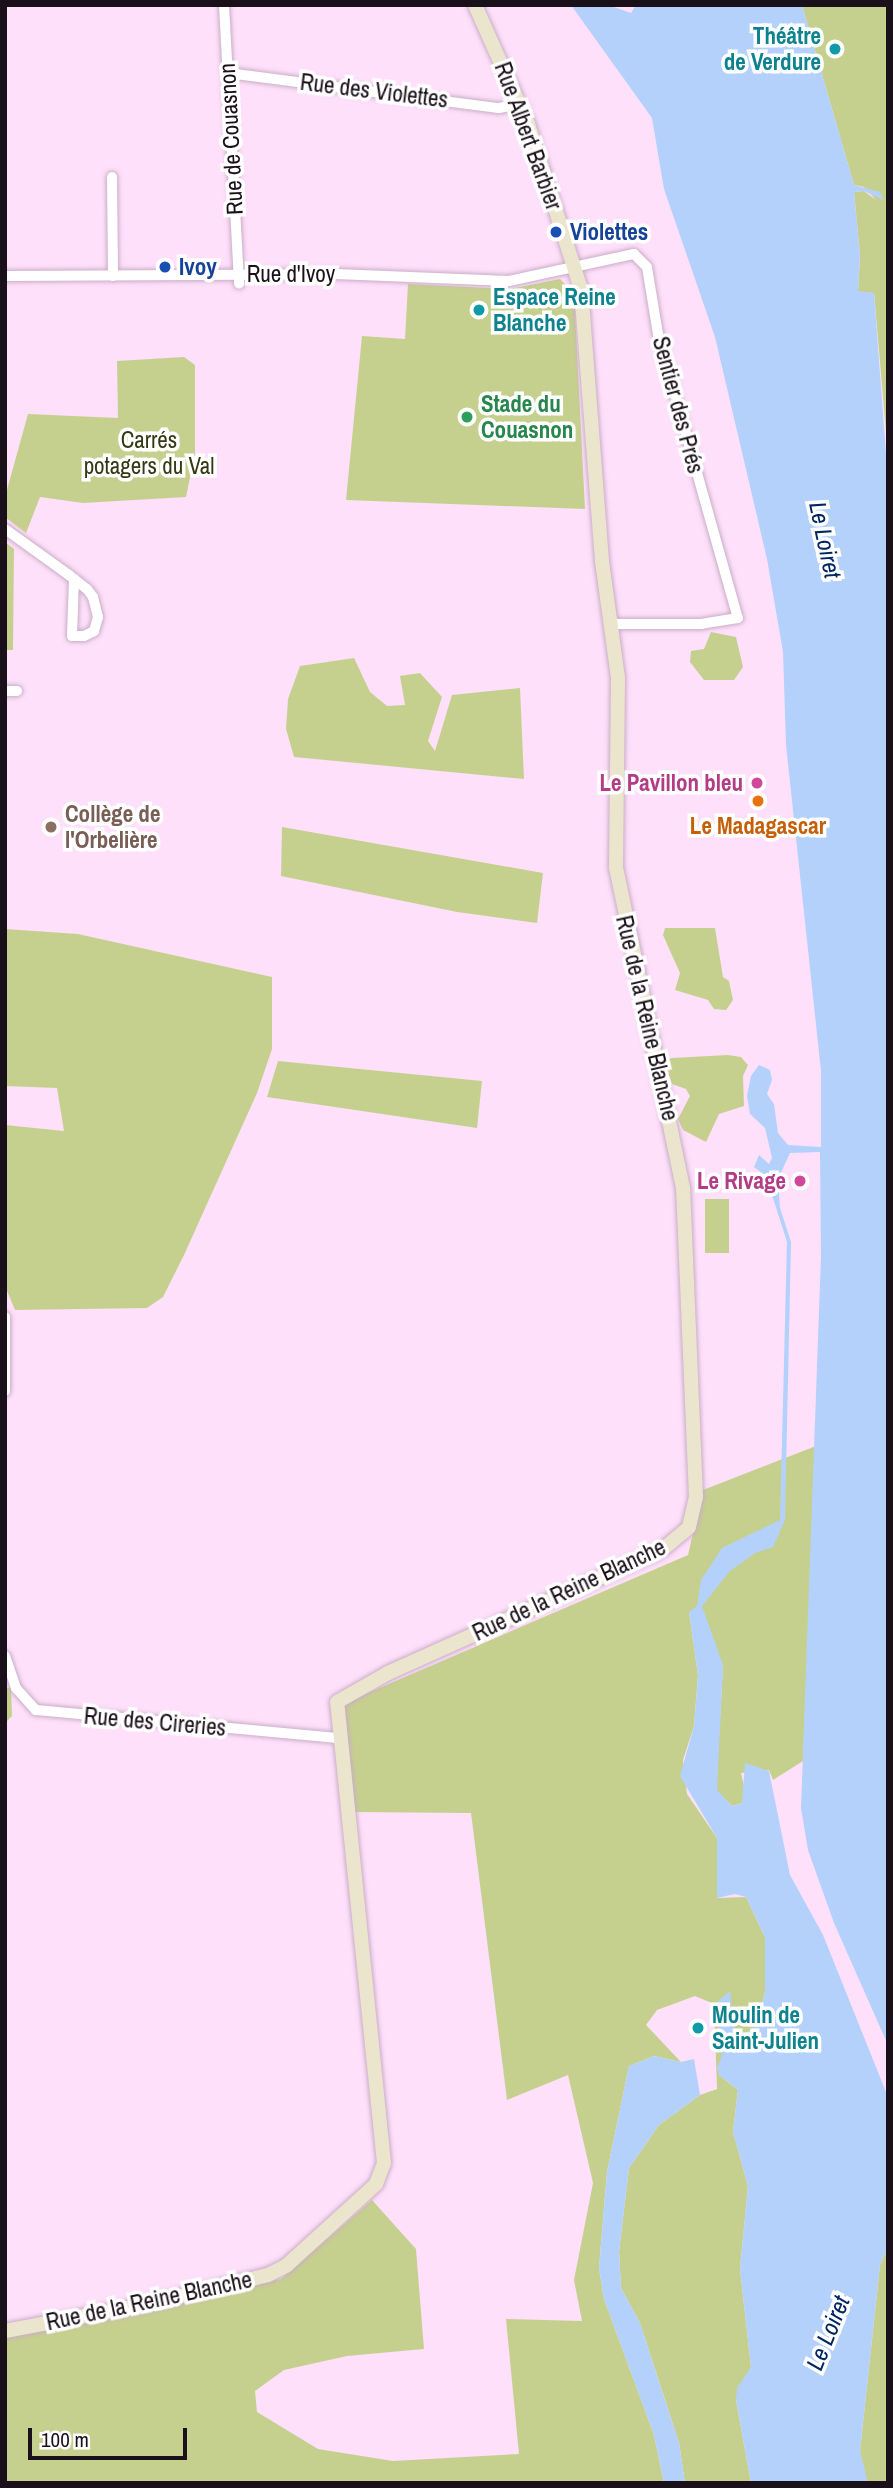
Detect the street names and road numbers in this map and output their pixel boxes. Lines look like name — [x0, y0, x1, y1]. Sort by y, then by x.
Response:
street label: Rue Albert Barbier — [488, 58, 568, 214]
street label: Rue de Couasnon — [213, 62, 249, 216]
street label: Rue des Violettes — [299, 68, 449, 114]
street label: Rue d'Ivoy — [247, 260, 335, 288]
street label: Sentier des Prés — [646, 334, 710, 476]
street label: Rue de la Reine Blanche — [610, 913, 684, 1123]
street label: Rue de la Reine Blanche — [468, 1533, 670, 1647]
street label: Rue des Cireries — [83, 1702, 227, 1742]
street label: Rue de la Reine Blanche — [44, 2266, 254, 2336]

